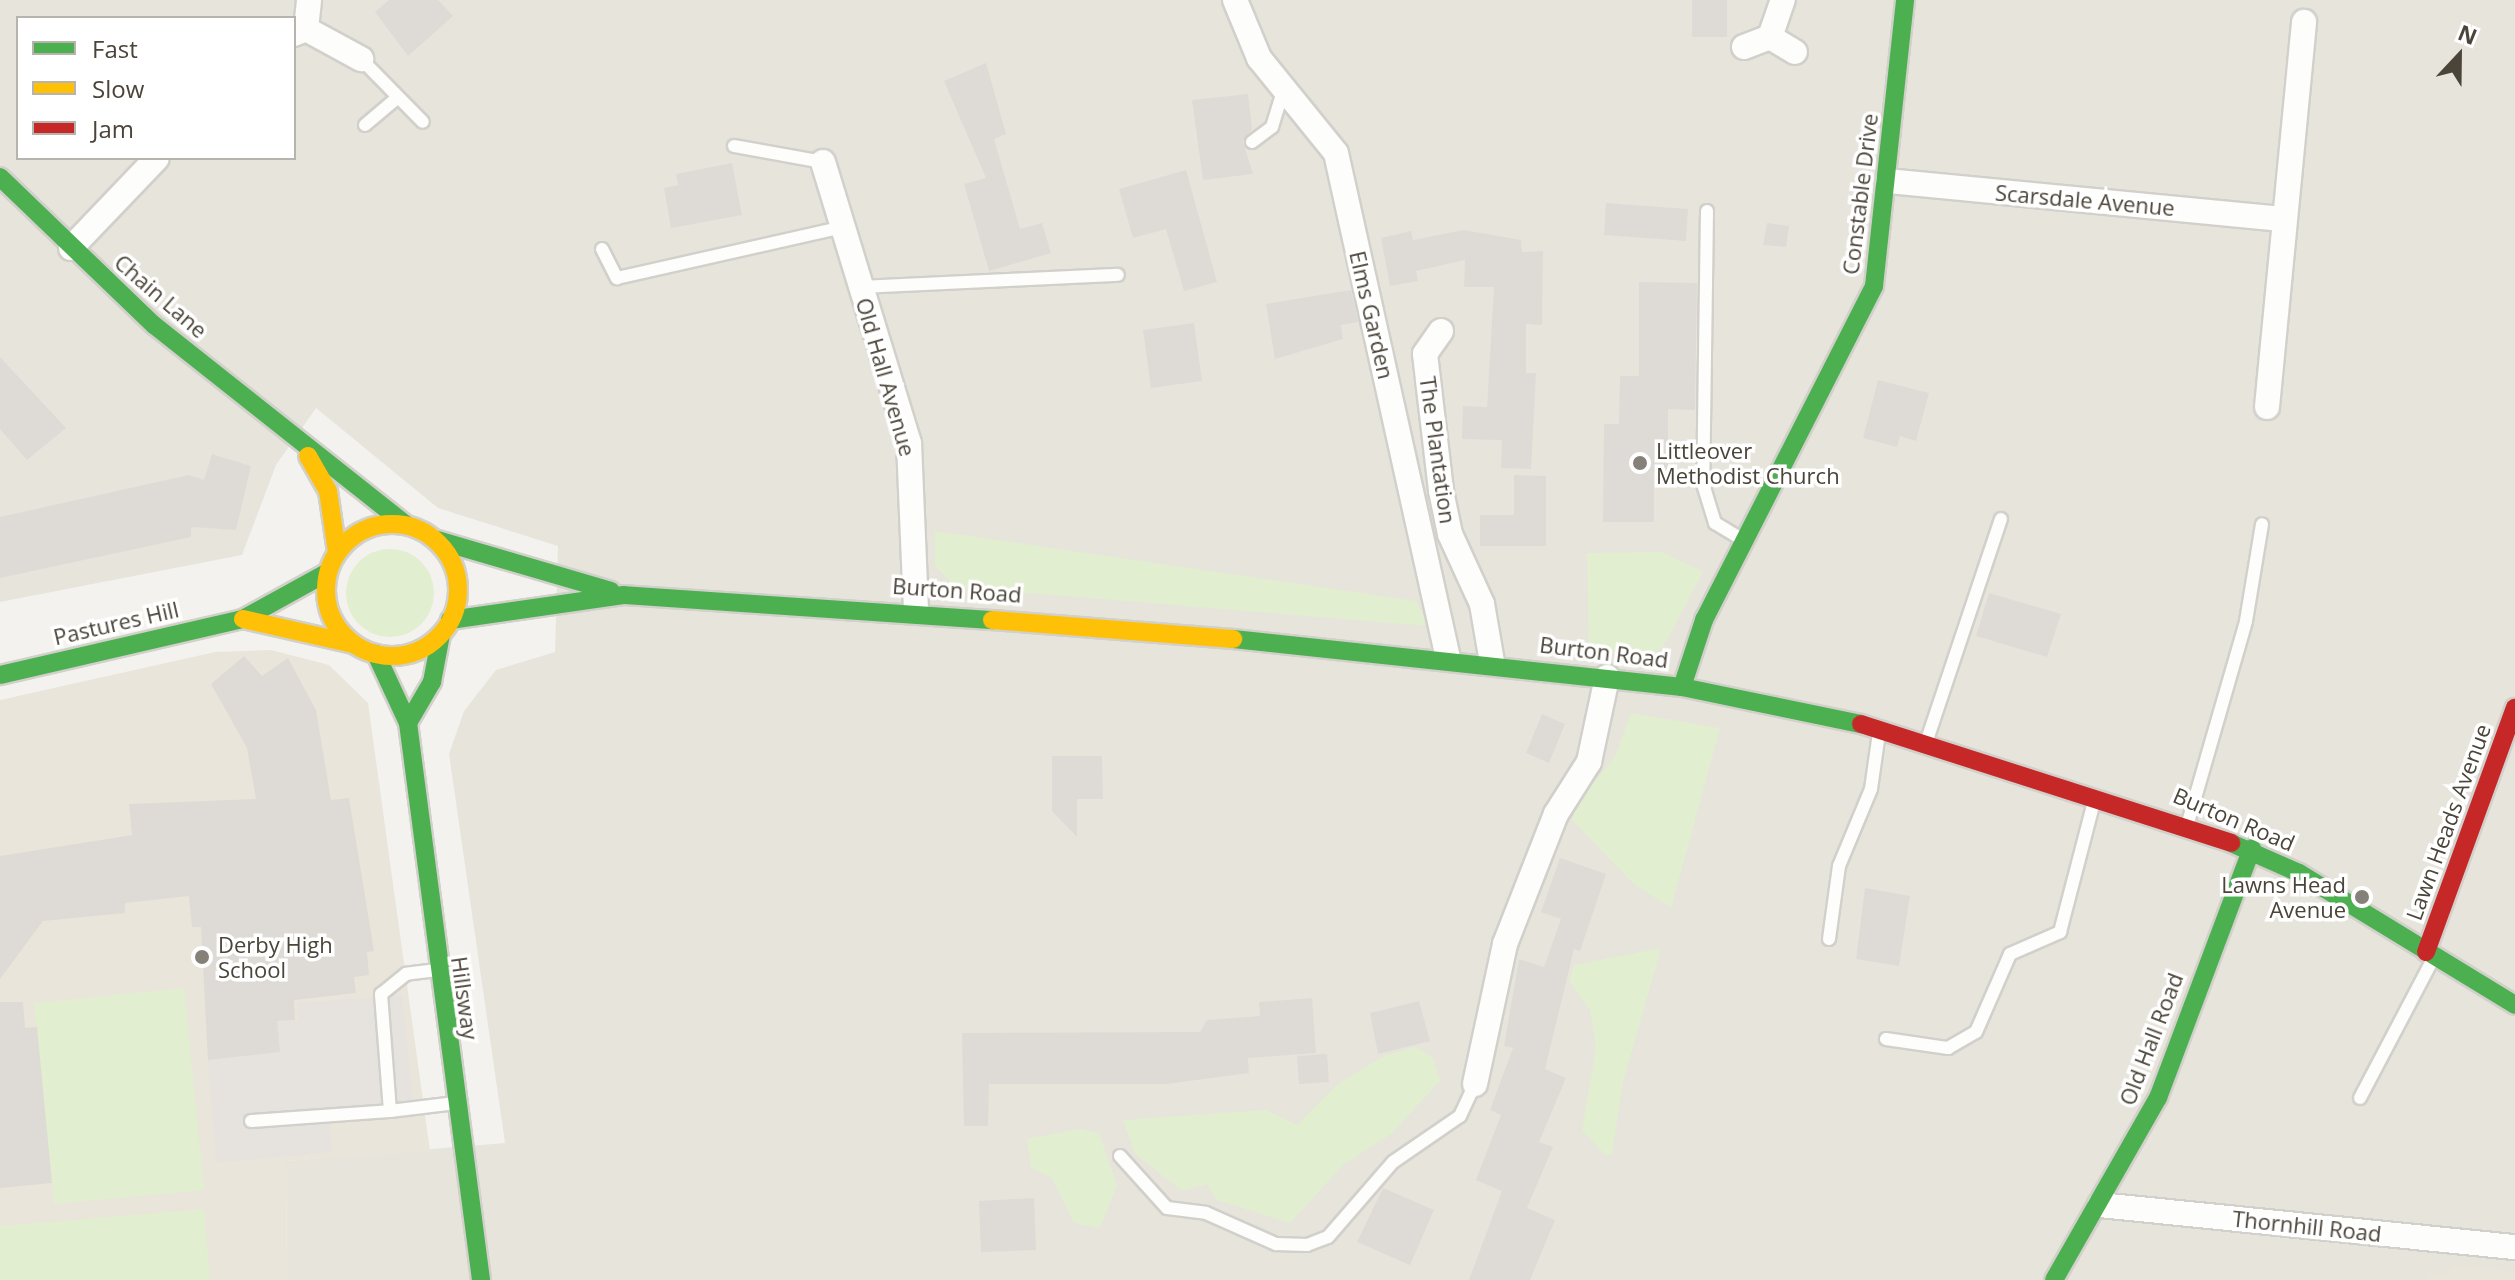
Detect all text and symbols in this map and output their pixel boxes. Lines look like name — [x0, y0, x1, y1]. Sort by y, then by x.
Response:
legend — [16, 16, 296, 160]
north arrow — [2419, 16, 2499, 96]
text: N — [2454, 16, 2482, 51]
text: Fast — [92, 32, 138, 65]
text: Slow — [92, 72, 144, 105]
text: Jam — [92, 112, 134, 145]
street label: Constable Drive — [1837, 112, 1883, 276]
street label: Scarsdale Avenue — [1994, 179, 2176, 221]
street label: Elms Garden — [1344, 248, 1400, 382]
street label: Chain Lane — [109, 249, 213, 343]
street label: Old Hall Avenue — [851, 295, 921, 459]
street label: The Plantation — [1415, 375, 1461, 525]
place label: Littleover Methodist Church — [1656, 437, 1840, 488]
marker: Littleover Methodist Church — [1631, 454, 1649, 472]
street label: Burton Road — [891, 572, 1023, 608]
street label: Pastures Hill — [51, 596, 181, 650]
street label: Burton Road — [1538, 631, 1670, 673]
street label: Lawn Heads Avenue — [2400, 720, 2496, 924]
street label: Burton Road — [2169, 782, 2299, 856]
place label: Lawns Head Avenue — [2221, 871, 2346, 922]
marker: Lawns Head Avenue — [2353, 888, 2371, 906]
place label: Derby High School — [218, 931, 333, 982]
marker: Derby High School — [193, 948, 211, 966]
street label: Hillsway — [446, 955, 484, 1041]
street label: Old Hall Road — [2114, 969, 2188, 1109]
street label: Thornhill Road — [2231, 1205, 2383, 1247]

